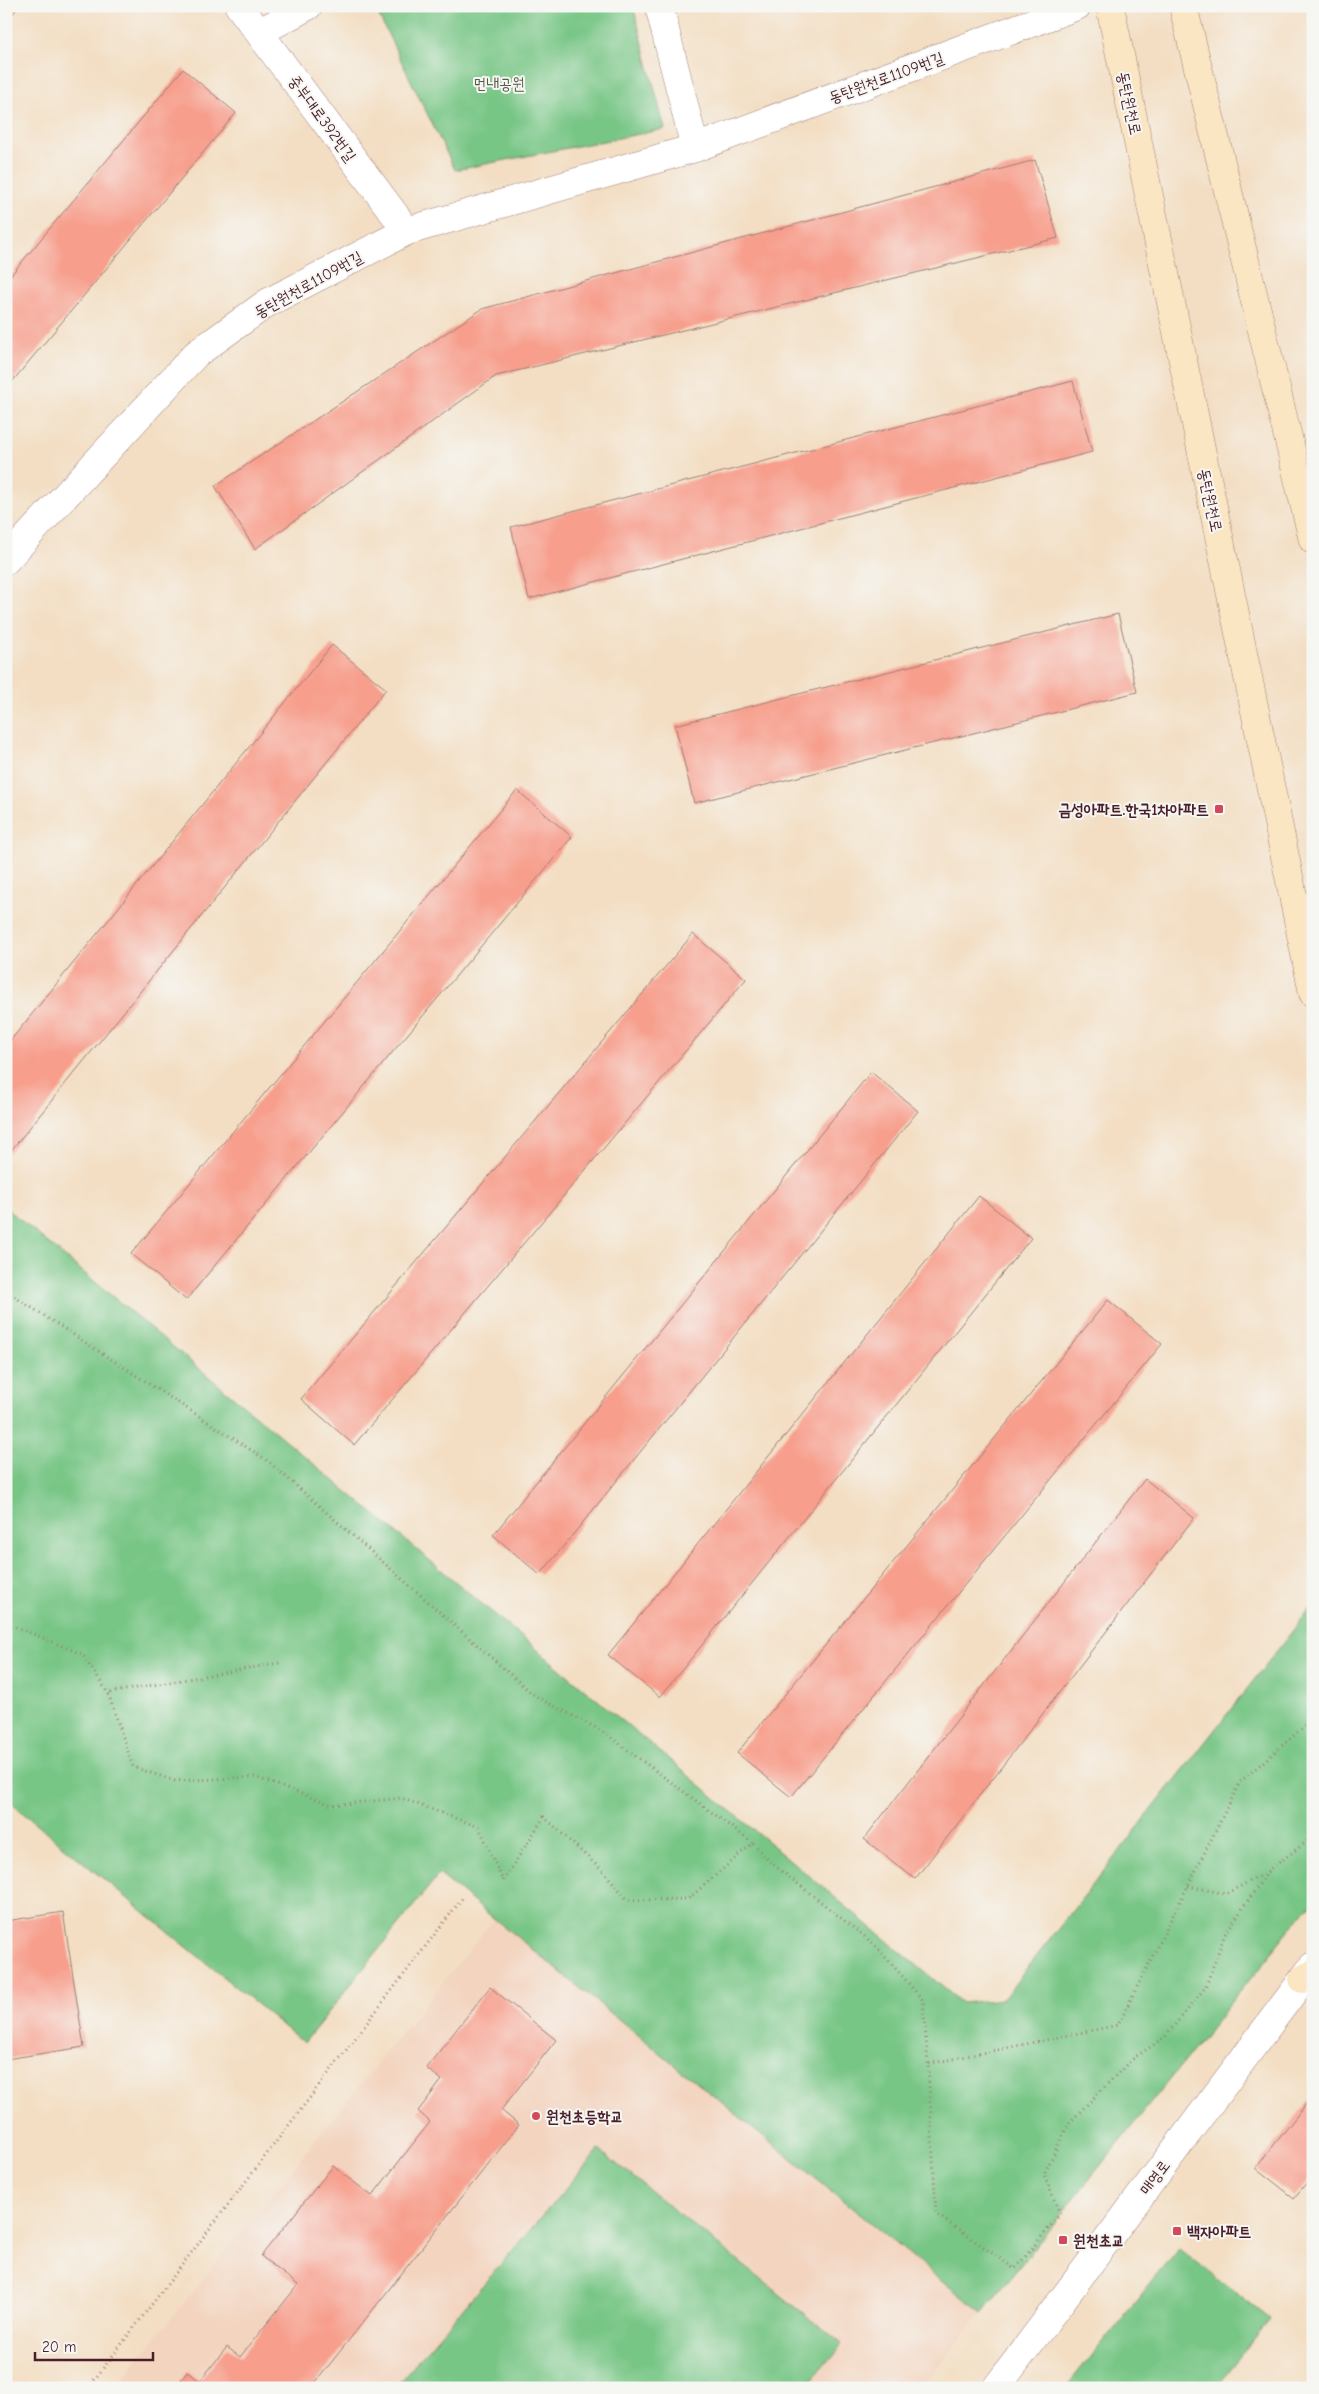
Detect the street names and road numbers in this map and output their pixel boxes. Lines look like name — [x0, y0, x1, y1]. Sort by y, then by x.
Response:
street label: 동탄원천로1109번길 — [826, 49, 946, 107]
street label: 동탄원천로 — [1114, 70, 1145, 137]
street label: 중부대로392번길 — [285, 72, 360, 165]
street label: 동탄원천로1109번길 — [251, 248, 366, 322]
street label: 동탄원천로 — [1195, 467, 1226, 534]
street label: 매영로 — [1136, 2157, 1174, 2198]

